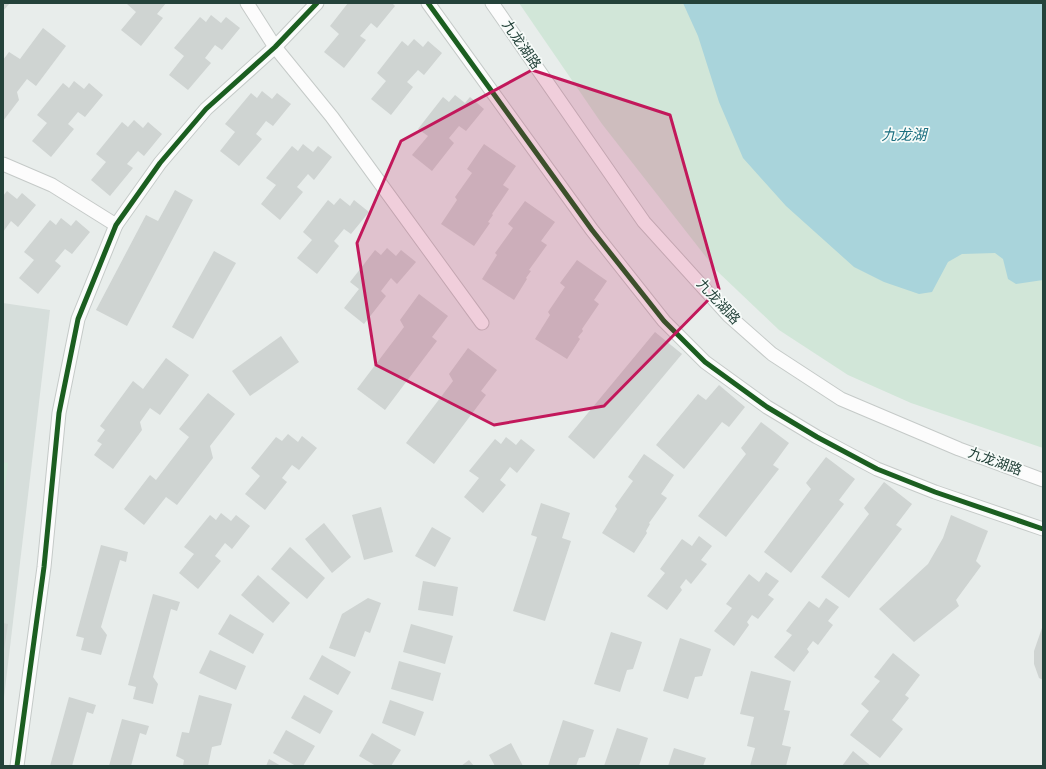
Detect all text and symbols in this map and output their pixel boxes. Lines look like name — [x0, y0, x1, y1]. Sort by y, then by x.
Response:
street label: 九龙湖路 — [499, 17, 544, 72]
water label: 九龙湖 — [881, 127, 928, 143]
street label: 九龙湖路 — [694, 275, 744, 327]
street label: 九龙湖路 — [966, 444, 1024, 478]

